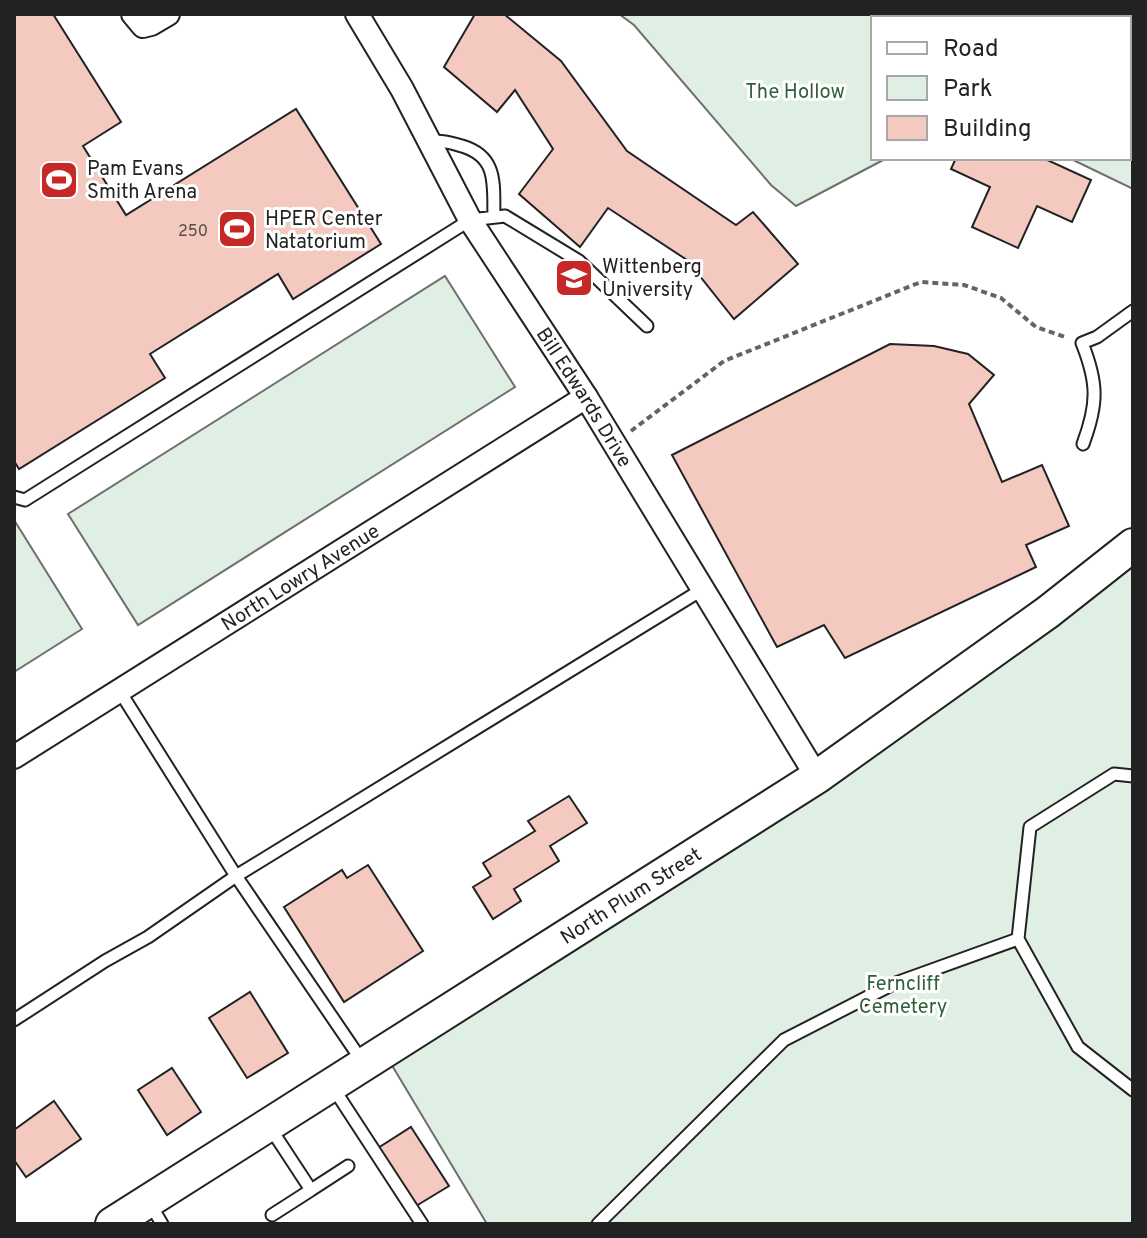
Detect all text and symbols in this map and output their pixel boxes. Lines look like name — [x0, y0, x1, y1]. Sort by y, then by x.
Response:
legend — [871, 16, 1131, 160]
text: Road — [943, 35, 999, 65]
text: Park — [943, 75, 993, 105]
park label: The Hollow — [745, 80, 845, 106]
text: Building — [943, 115, 1032, 145]
place label: Pam Evans Smith Arena — [87, 157, 197, 206]
sports icon: Pam Evans Smith Arena — [38, 159, 80, 201]
place label: HPER Center Natatorium — [265, 207, 383, 256]
sports icon: HPER Center Natatorium — [216, 208, 258, 250]
house number: 250 — [178, 222, 208, 242]
place label: Wittenberg University — [602, 255, 702, 304]
school or university icon: Wittenberg University — [553, 257, 595, 299]
street label: Bill Edwards Drive — [529, 323, 637, 473]
street label: North Lowry Avenue — [217, 519, 385, 638]
street label: North Plum Street — [556, 842, 707, 951]
park label: Ferncliff Cemetery — [859, 972, 947, 1021]

